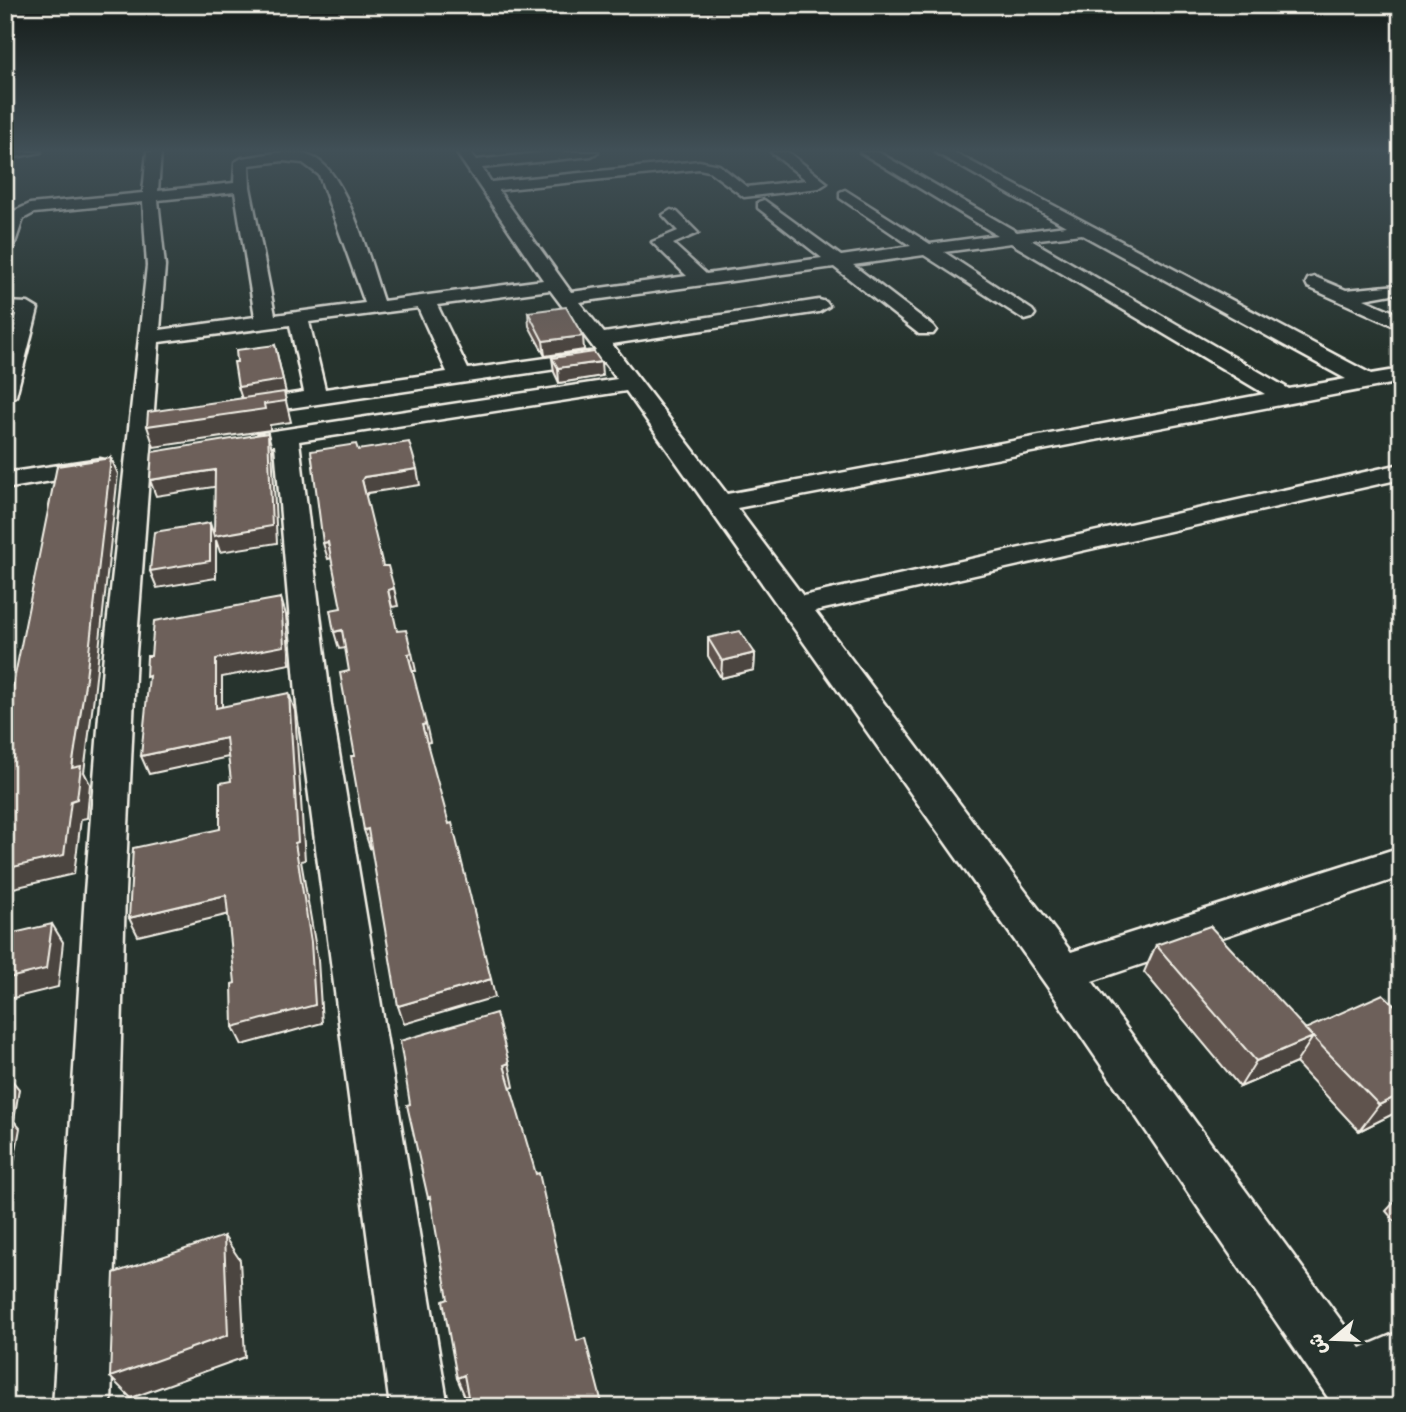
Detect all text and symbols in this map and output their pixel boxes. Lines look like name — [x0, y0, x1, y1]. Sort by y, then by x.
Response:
north arrow — [1298, 1304, 1368, 1374]
text: ش — [1301, 1330, 1333, 1359]

